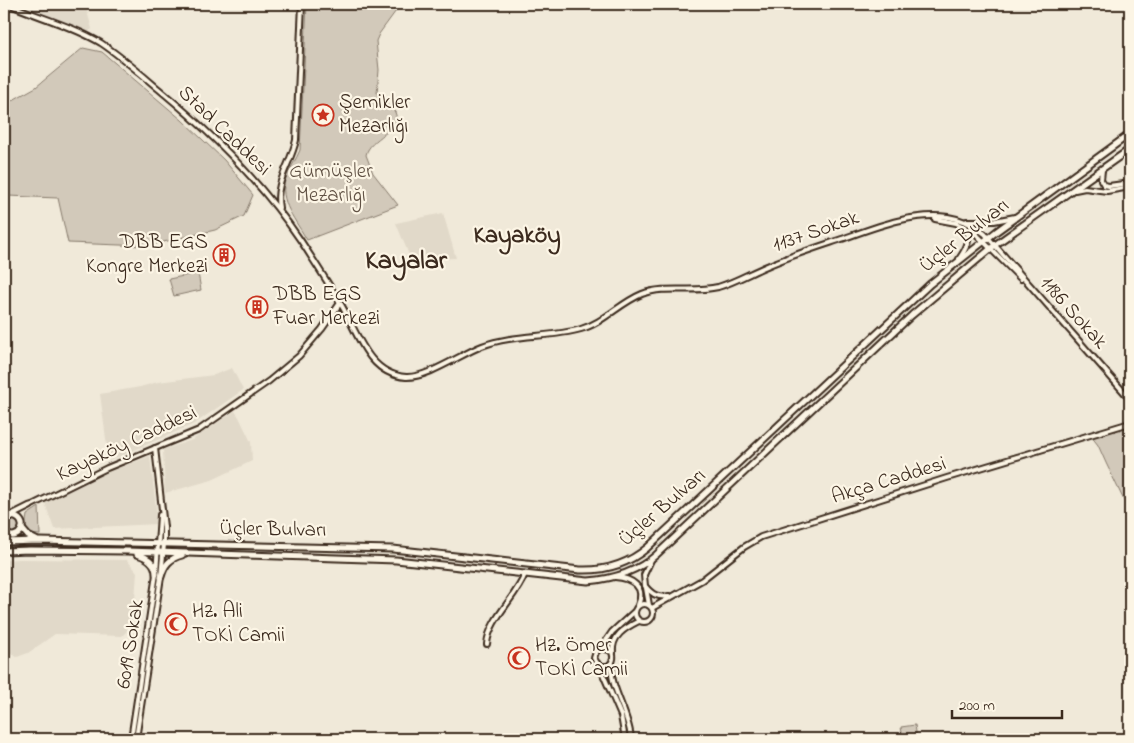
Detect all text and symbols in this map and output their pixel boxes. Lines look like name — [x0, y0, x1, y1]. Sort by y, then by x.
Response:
street label: Stad Caddesi — [171, 79, 277, 183]
place label: Şemikler Mezarlığı — [339, 88, 411, 144]
place icon: Şemikler Mezarlığı — [311, 103, 335, 127]
park label: Gümüşler Mezarlığı — [289, 157, 373, 213]
street label: Üçler Bulvarı — [914, 191, 1016, 281]
street label: 1137 Sokak — [769, 203, 864, 261]
district label: Kayaköy — [473, 219, 561, 255]
place label: DBB EGS Kongre Merkezi — [86, 228, 208, 284]
building icon: DBB EGS Kongre Merkezi — [212, 243, 236, 267]
district label: Kayalar — [365, 243, 448, 281]
street label: 1186 Sokak — [1032, 270, 1115, 357]
place label: DBB EGS Fuar Merkezi — [272, 280, 380, 334]
building icon: DBB EGS Fuar Merkezi — [245, 295, 269, 319]
street label: Kayaköy Caddesi — [52, 398, 203, 492]
street label: Akça Caddesi — [828, 449, 950, 513]
street label: Üçler Bulvarı — [613, 462, 713, 554]
street label: Üçler Bulvarı — [219, 514, 327, 546]
street label: 6019 Sokak — [109, 596, 153, 691]
place label: Hz. Ali TOKİ Camii — [192, 597, 285, 651]
mosque icon: Hz. Ali TOKİ Camii — [164, 612, 188, 636]
place label: Hz. Ömer TOKİ Camii — [535, 631, 628, 685]
mosque icon: Hz. Ömer TOKİ Camii — [507, 646, 531, 670]
scale bar — [952, 688, 1062, 720]
text: 200 m — [959, 695, 995, 717]

